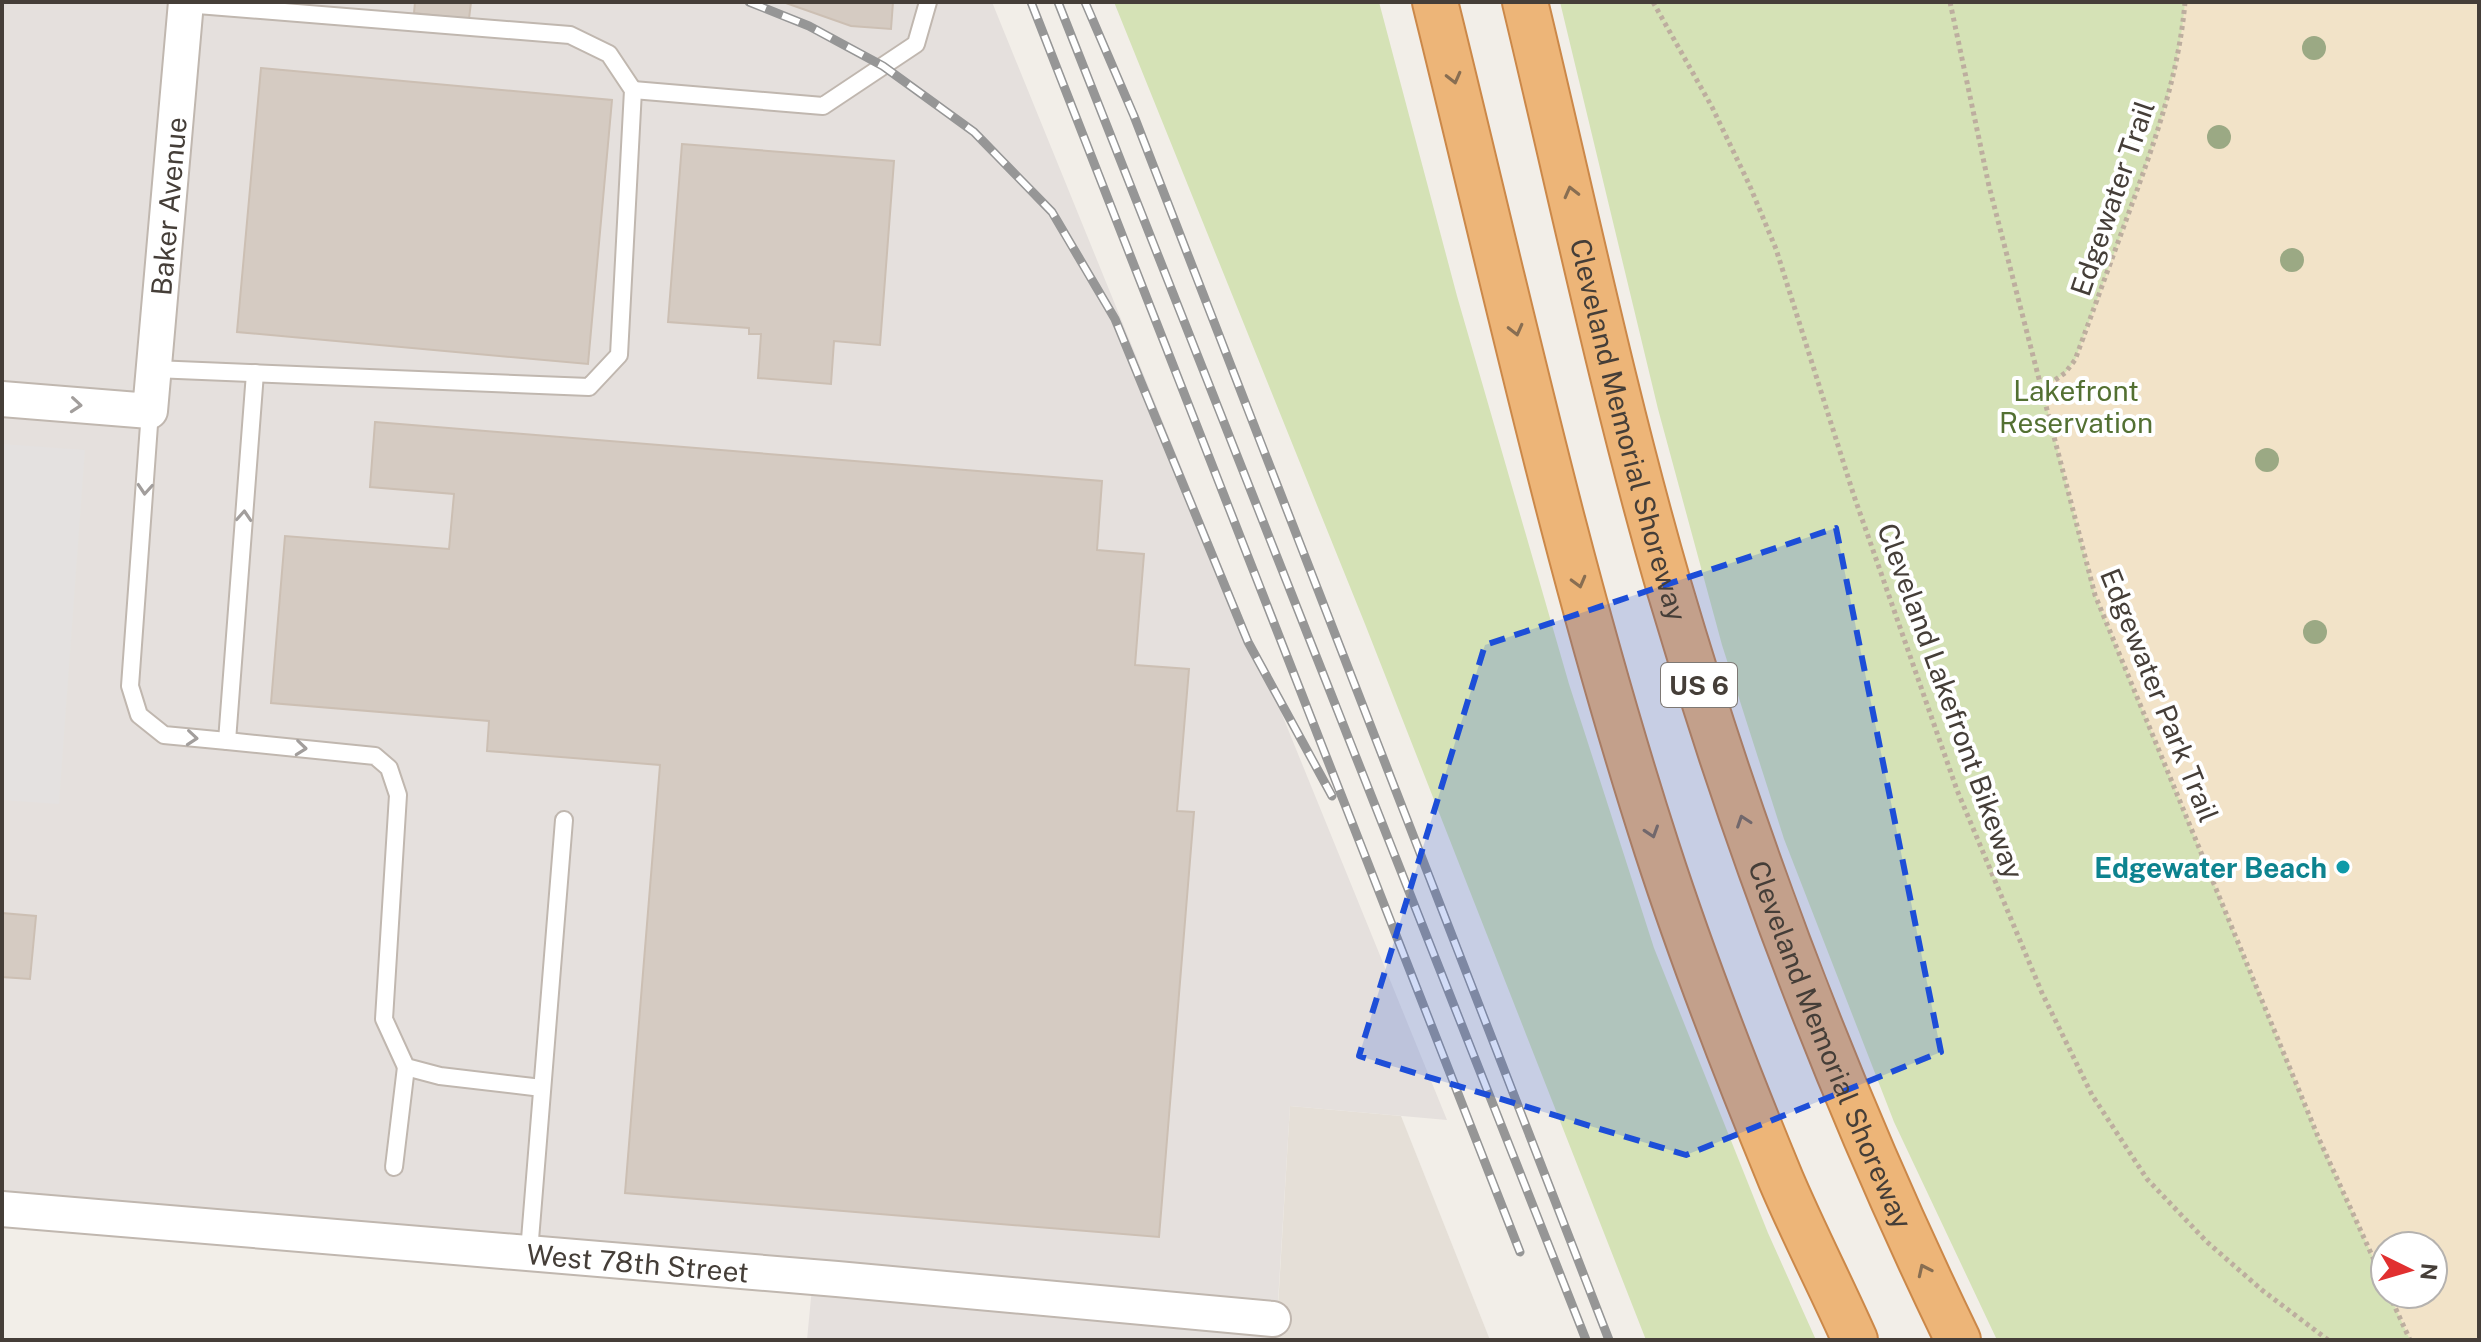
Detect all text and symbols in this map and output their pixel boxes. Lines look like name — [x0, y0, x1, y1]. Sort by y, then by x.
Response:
one-way arrow — [1444, 70, 1461, 84]
street label: Edgewater Trail — [2063, 96, 2161, 300]
street label: Baker Avenue — [144, 116, 192, 297]
one-way arrow — [1563, 186, 1580, 200]
street label: Cleveland Memorial Shoreway — [1564, 235, 1695, 625]
one-way arrow — [1506, 323, 1523, 337]
park label: Lakefront Reservation — [1999, 374, 2153, 439]
one-way arrow — [70, 396, 83, 413]
one-way arrow — [137, 483, 154, 496]
one-way arrow — [235, 509, 252, 522]
street label: Cleveland Lakefront Bikeway — [1871, 518, 2031, 884]
street label: Edgewater Park Trail — [2094, 563, 2226, 827]
one-way arrow — [1569, 575, 1586, 589]
road number: US 6 — [1661, 663, 1737, 707]
one-way arrow — [186, 729, 199, 746]
one-way arrow — [295, 740, 308, 757]
one-way arrow — [1737, 815, 1753, 829]
one-way arrow — [1643, 825, 1659, 838]
place label: Edgewater Beach — [2094, 851, 2327, 884]
street label: Cleveland Memorial Shoreway — [1742, 856, 1920, 1233]
marker: Edgewater Beach — [2334, 858, 2352, 876]
north arrow — [2369, 1230, 2449, 1310]
street label: West 78th Street — [525, 1237, 750, 1288]
text: N — [2415, 1262, 2443, 1281]
one-way arrow — [1918, 1263, 1934, 1278]

